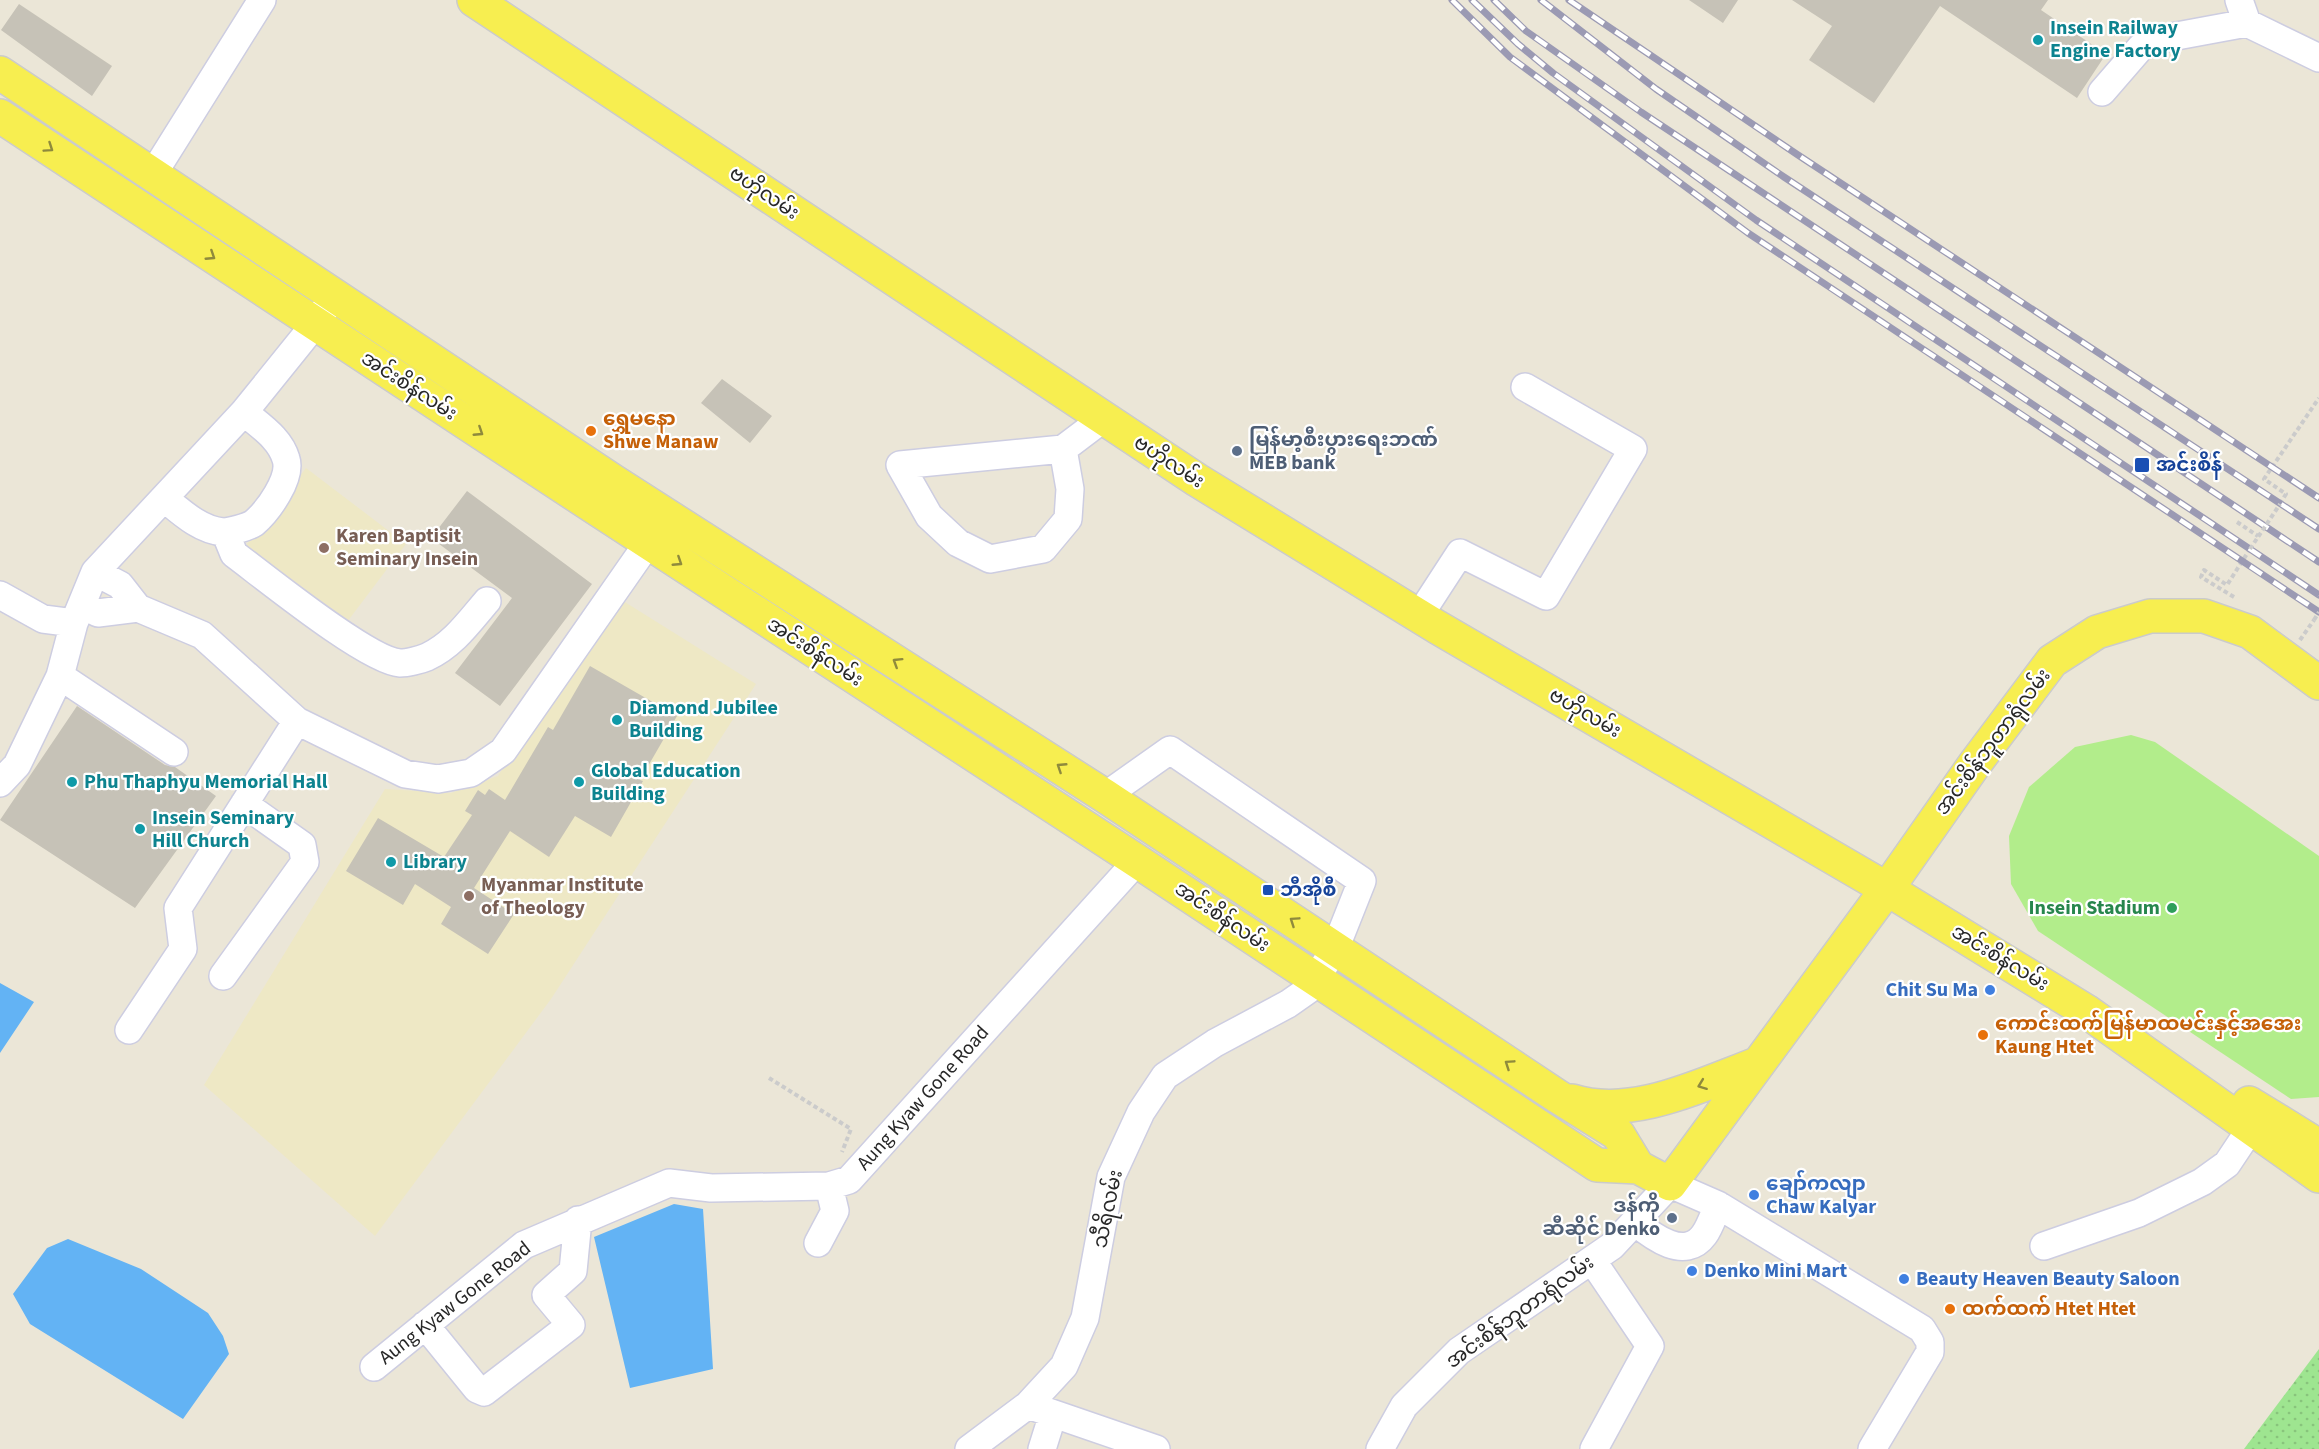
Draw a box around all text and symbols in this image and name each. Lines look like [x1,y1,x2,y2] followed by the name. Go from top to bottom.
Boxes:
[2050,14,2181,65] place label: Insein Railway Engine Factory
[2031,33,2045,47] marker: Insein Railway Engine Factory
[42,141,53,152] one-way arrow
[722,158,805,228] street label: ဗဟိုလမ်း
[204,249,215,260] one-way arrow
[355,344,463,428] street label: အင်းစိန်လမ်း
[603,405,719,456] place label: ရွှေမနော Shwe Manaw
[584,424,598,438] marker: ရွှေမနော Shwe Manaw
[473,425,484,436] one-way arrow
[1249,426,1438,477] place label: မြန်မာ့စီးပွားရေးဘဏ် MEB bank
[1127,428,1210,497] street label: ဗဟိုလမ်း
[1230,444,1244,458] marker: မြန်မာ့စီးပွားရေးဘဏ် MEB bank
[2156,451,2222,480] place label: အင်းစိန်
[2133,456,2151,474] marker: အင်းစိန်
[336,522,478,573] place label: Karen Baptisit Seminary Insein
[317,541,331,555] marker: Karen Baptisit Seminary Insein
[671,555,682,566] one-way arrow
[761,610,869,694] street label: အင်းစိန်လမ်း
[892,659,903,670] one-way arrow
[1928,662,2059,822] street label: အင်းစိန်ဘူတာရုံလမ်း
[1543,680,1627,747] street label: ဗဟိုလမ်း
[629,694,778,745] place label: Diamond Jubilee Building
[610,713,624,727] marker: Diamond Jubilee Building
[591,757,741,808] place label: Global Education Building
[1057,763,1067,775] one-way arrow
[84,768,328,796] place label: Phu Thaphyu Memorial Hall
[65,775,79,789] marker: Phu Thaphyu Memorial Hall
[572,775,586,789] marker: Global Education Building
[152,804,295,855] place label: Insein Seminary Hill Church
[133,822,147,836] marker: Insein Seminary Hill Church
[403,848,467,876] place label: Library
[384,855,398,869] marker: Library
[481,871,644,922] place label: Myanmar Institute of Theology
[1168,874,1276,960] street label: အင်းစိန်လမ်း
[1280,876,1337,905] place label: ဘီအိုစီ
[1261,883,1275,897] marker: ဘီအိုစီ
[462,889,476,903] marker: Myanmar Institute of Theology
[2029,894,2160,922] place label: Insein Stadium
[2165,901,2179,915] marker: Insein Stadium
[1289,917,1300,928] one-way arrow
[1946,917,2054,999] street label: အင်းစိန်လမ်း
[1886,976,1978,1004] place label: Chit Su Ma
[1983,983,1997,997] marker: Chit Su Ma
[1995,1010,2301,1061] place label: ကောင်းထက်မြန်မာထမင်းနှင့်အအေး Kaung Htet
[850,1019,996,1177] street label: Aung Kyaw Gone Road
[1976,1028,1990,1042] marker: ကောင်းထက်မြန်မာထမင်းနှင့်အအေး Kaung Htet
[1504,1060,1515,1071] one-way arrow
[1698,1078,1709,1090] one-way arrow
[1085,1167,1131,1251] street label: သီရိလမ်း
[1766,1170,1876,1221] place label: ချော်ကလျာ Chaw Kalyar
[1747,1188,1761,1202] marker: ချော်ကလျာ Chaw Kalyar
[1542,1192,1660,1244] place label: ဒန်ကို ဆီဆိုင် Denko
[1665,1211,1679,1225] marker: ဒန်ကို ဆီဆိုင် Denko
[373,1235,537,1371] street label: Aung Kyaw Gone Road
[1440,1248,1601,1377] street label: အင်းစိန်ဘူတာရုံလမ်း
[1704,1257,1847,1285] place label: Denko Mini Mart
[1685,1264,1699,1278] marker: Denko Mini Mart
[1916,1265,2180,1293] place label: Beauty Heaven Beauty Saloon
[1897,1272,1911,1286] marker: Beauty Heaven Beauty Saloon
[1962,1295,2136,1323] place label: ထက်ထက် Htet Htet
[1943,1302,1957,1316] marker: ထက်ထက် Htet Htet

